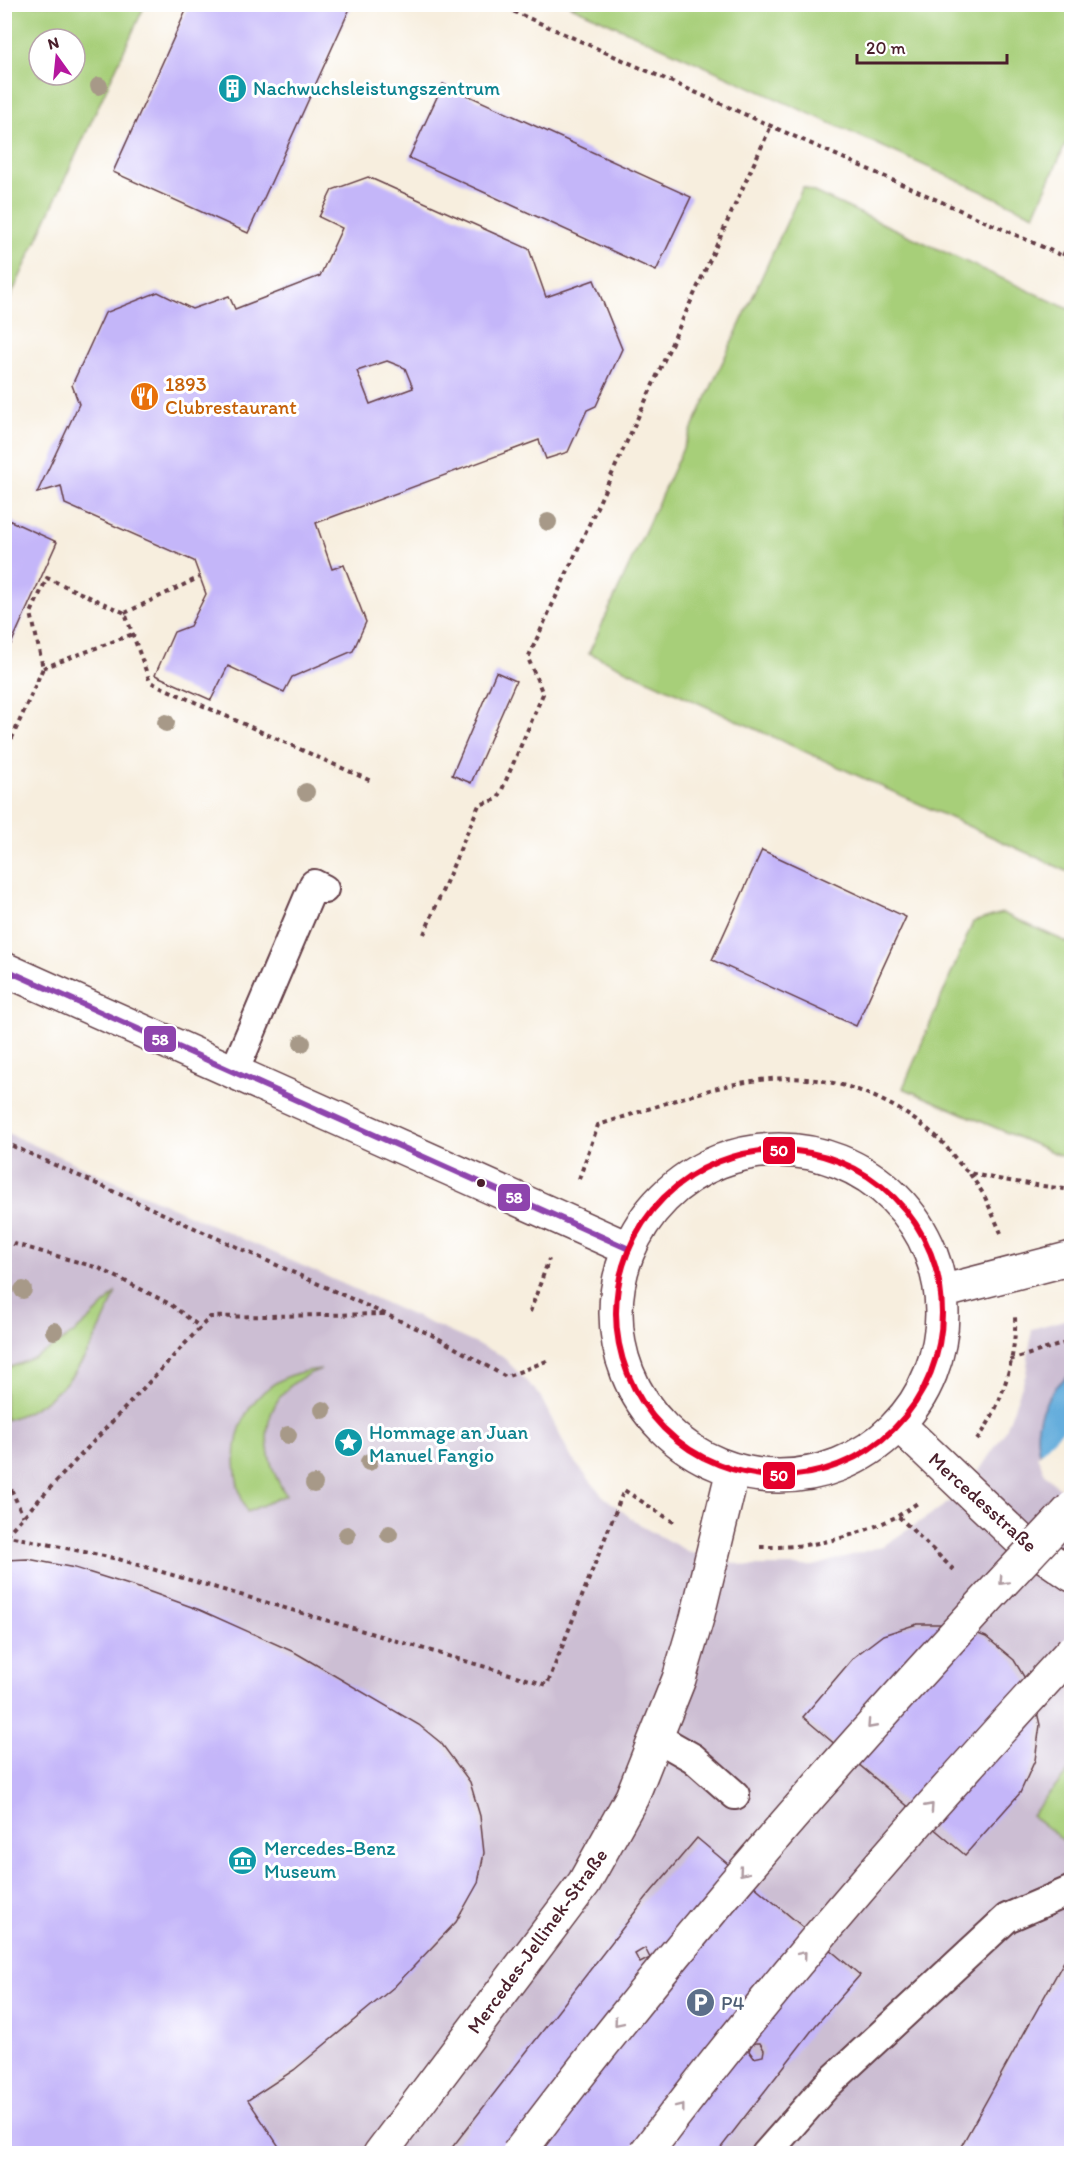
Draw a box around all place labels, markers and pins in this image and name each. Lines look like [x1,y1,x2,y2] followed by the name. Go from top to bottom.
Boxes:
[216,72,248,104] building icon: Nachwuchsleistungszentrum
[253,76,500,100] place label: Nachwuchsleistungszentrum
[165,372,297,419] place label: 1893 Clubrestaurant
[128,380,160,412] restaurant icon: 1893 Clubrestaurant
[475,1177,487,1189] unlabelled marker
[369,1420,529,1467] place label: Hommage an Juan Manuel Fangio
[332,1427,364,1459] place icon: Hommage an Juan Manuel Fangio
[264,1836,396,1883] place label: Mercedes-Benz Museum
[227,1844,259,1876] museum icon: Mercedes-Benz Museum
[684,1987,716,2019] parking icon: P4
[721,1991,744,2015] place label: P4

